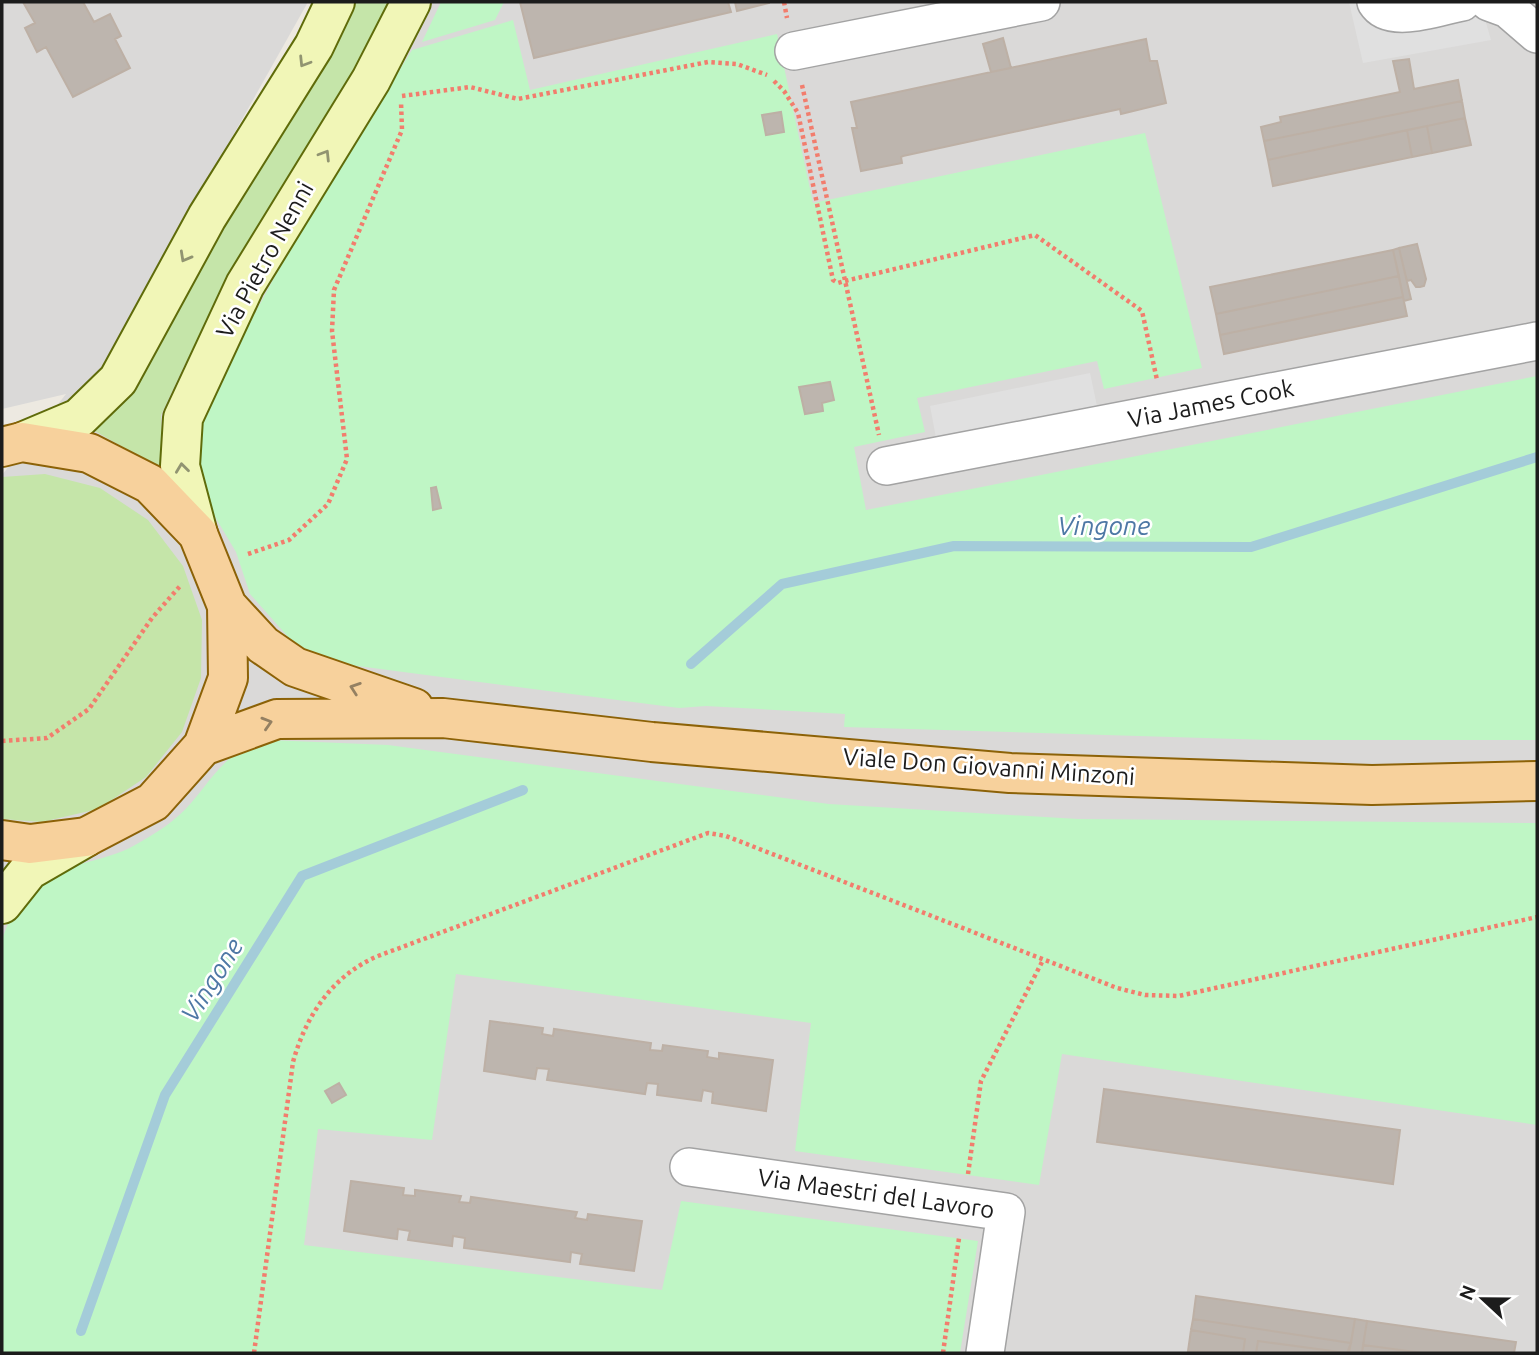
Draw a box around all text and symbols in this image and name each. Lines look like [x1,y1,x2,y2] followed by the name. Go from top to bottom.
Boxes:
[299,55,312,68] one-way arrow
[316,149,329,162] one-way arrow
[210,177,319,343] street label: Via Pietro Nenni
[180,249,193,262] one-way arrow
[1126,374,1296,433] street label: Via James Cook
[174,462,189,474] one-way arrow
[1058,511,1150,540] water label: Vingone
[349,682,362,696] one-way arrow
[260,717,273,731] one-way arrow
[842,743,1136,790] street label: Viale Don Giovanni Minzoni
[175,933,248,1027] water label: Vingone
[756,1164,996,1223] street label: Via Maestri del Lavoro
[1448,1264,1518,1334] north arrow
[1454,1282,1480,1303] text: N

